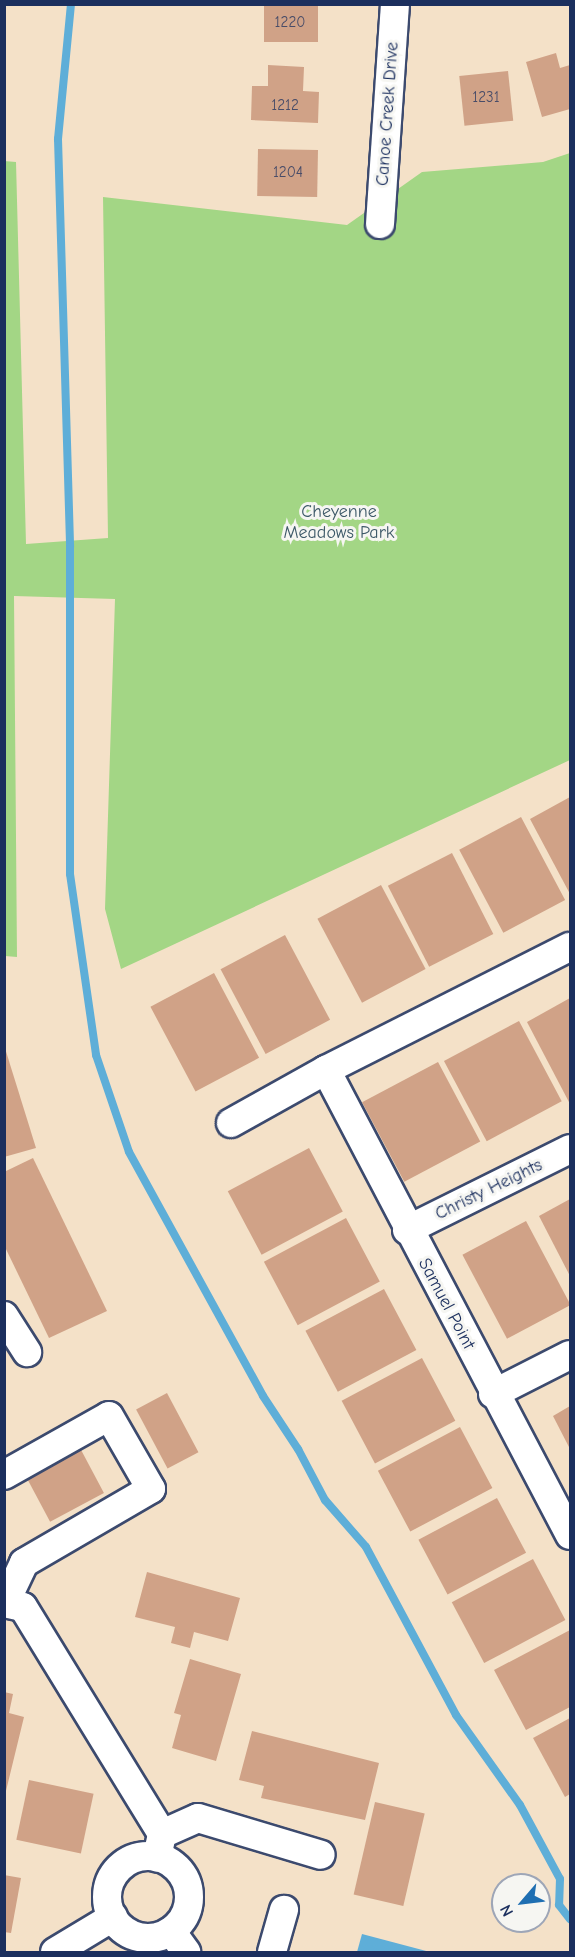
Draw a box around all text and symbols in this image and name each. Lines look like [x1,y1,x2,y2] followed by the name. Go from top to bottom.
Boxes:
[275,14,305,32] house number: 1220
[372,41,404,187] street label: Canoe Creek Drive
[472,89,500,107] house number: 1231
[271,97,299,115] house number: 1212
[273,164,303,182] house number: 1204
[283,502,395,544] park label: Cheyenne Meadows Park
[432,1155,546,1225] street label: Christy Heights
[413,1255,479,1353] street label: Samuel Point
[491,1873,551,1933] north arrow
[496,1902,517,1919] text: N

